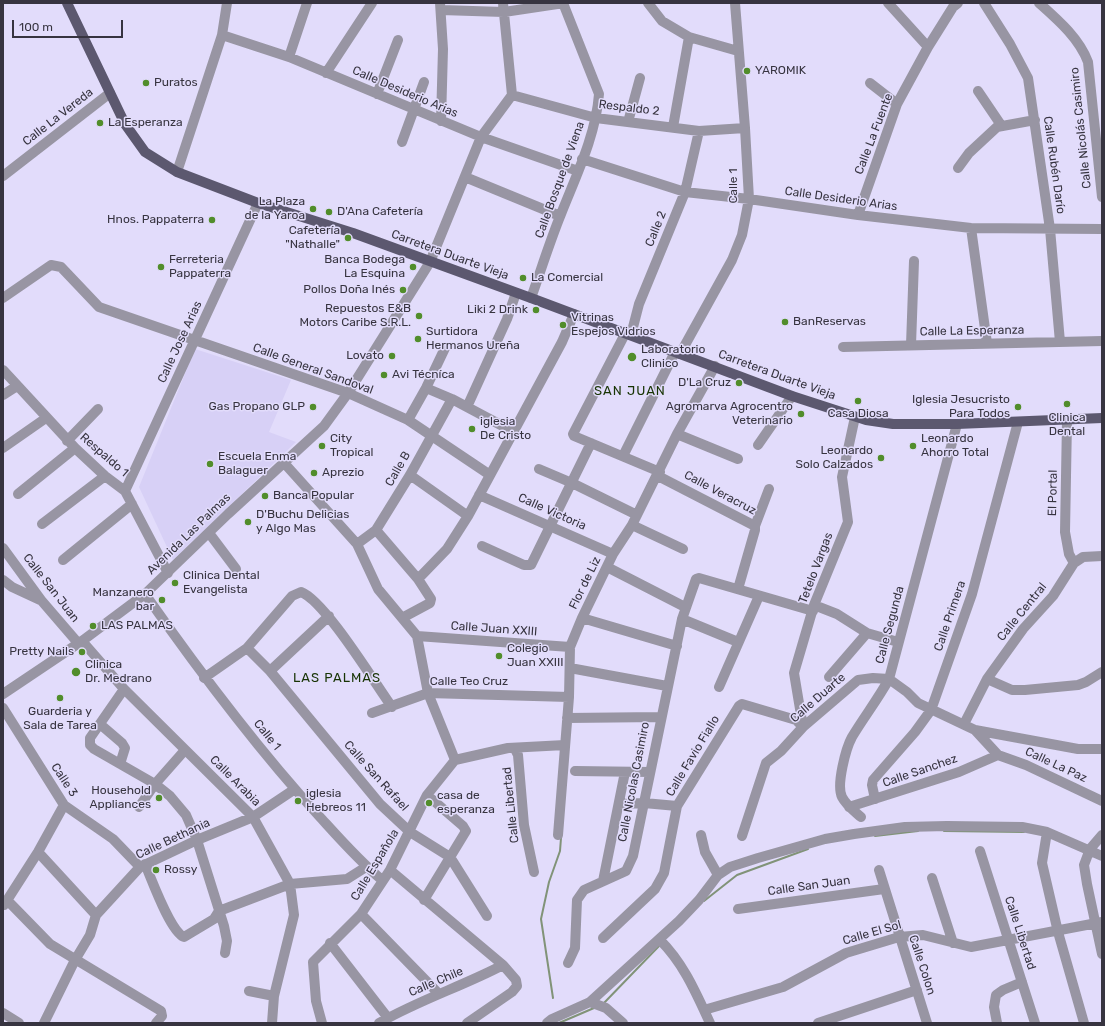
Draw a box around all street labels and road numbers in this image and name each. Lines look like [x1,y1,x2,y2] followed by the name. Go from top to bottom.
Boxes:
[350,63,460,121] street label: Calle Desiderio Arias
[1067,67,1095,189] street label: Calle Nicolás Casimiro
[20,85,96,149] street label: Calle La Vereda
[852,91,896,177] street label: Calle La Fuente
[598,97,660,119] street label: Respaldo 2
[1040,115,1068,215] street label: Calle Rubén Darío
[532,120,588,240] street label: Calle Bosque de Viena
[727,168,741,204] street label: Calle 1
[784,184,898,214] street label: Calle Desiderio Arias
[642,209,670,249] street label: Calle 2
[389,227,511,283] street label: Carretera Duarte Vieja
[155,299,205,385] street label: Calle Jose Arias
[919,323,1025,339] street label: Calle La Esperanza
[251,341,375,397] street label: Calle General Sandoval
[716,347,838,403] street label: Carretera Duarte Vieja
[77,430,131,480] street label: Respaldo 1
[382,449,414,489] street label: Calle B
[681,468,759,518] street label: Calle Veracruz
[1045,470,1061,516] street label: El Portal
[144,490,234,578] street label: Avenida Las Palmas
[516,491,588,533] street label: Calle Victoria
[796,531,836,605] street label: Tetelo Vargas
[20,551,82,625] street label: Calle San Juan
[566,554,604,612] street label: Flor de Liz
[931,579,969,653] street label: Calle Primera
[994,580,1050,644] street label: Calle Central
[873,585,907,665] street label: Calle Segunda
[450,619,538,639] street label: Calle Juan XXIII
[788,670,848,726] street label: Calle Duarte
[430,675,508,689] street label: Calle Teo Cruz
[663,713,723,799] street label: Calle Favio Fiallo
[250,717,284,753] street label: Calle 1
[615,721,653,843] street label: Calle Nicolas Casimiro
[341,738,411,814] street label: Calle San Rafael
[1023,744,1089,786] street label: Calle La Paz
[881,751,959,791] street label: Calle Sanchez
[207,753,263,809] street label: Calle Arabia
[48,761,80,799] street label: Calle 3
[500,766,522,844] street label: Calle Libertad
[134,816,212,862] street label: Calle Bethania
[348,827,402,903] street label: Calle Española
[767,873,851,899] street label: Calle San Juan
[1001,894,1039,972] street label: Calle Libertad
[841,918,903,948] street label: Calle El Sol
[906,933,938,997] street label: Calle Colon
[407,964,465,1000] street label: Calle Chile

